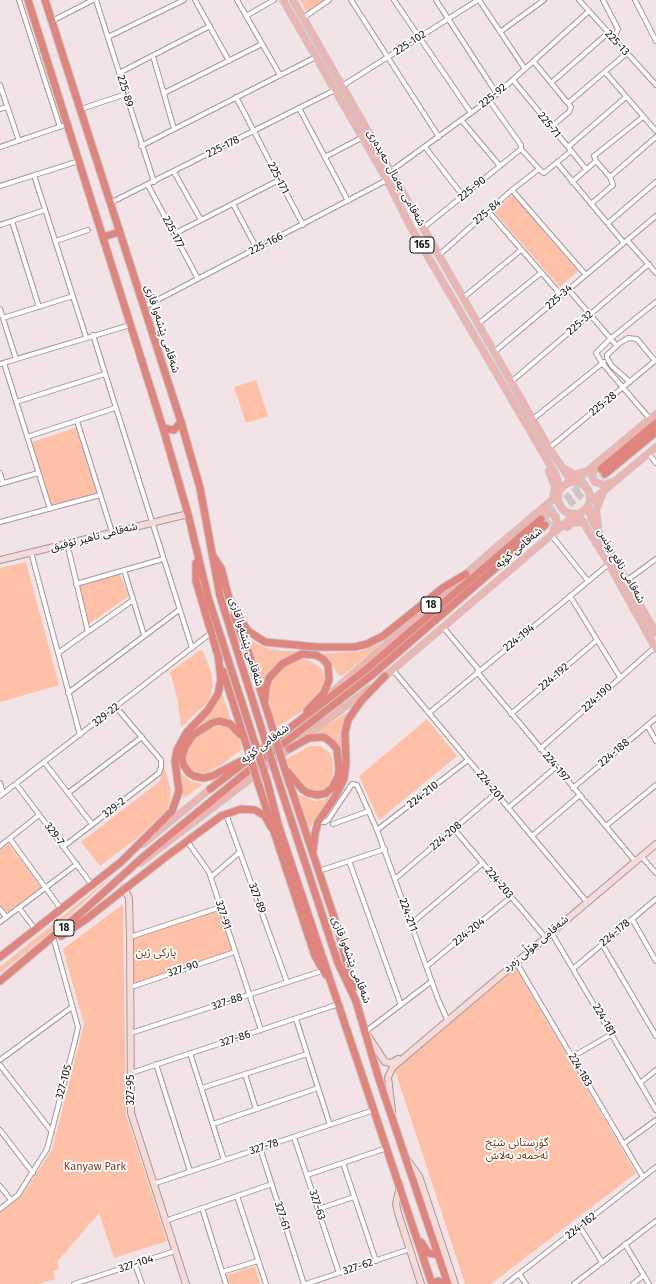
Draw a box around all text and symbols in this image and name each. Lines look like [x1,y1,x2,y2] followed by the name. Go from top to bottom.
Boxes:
[602,27,632,59] street label: 225-13
[391,28,429,58] street label: 225-102
[114,74,136,108] street label: 225-89
[477,81,509,111] street label: 225-92
[535,109,563,141] street label: 225-71
[364,128,428,228] street label: شەقامی جەمال حەیدەری
[204,133,242,161] street label: 225-178
[264,160,292,196] street label: 225-171
[455,174,489,204] street label: 225-90
[470,196,504,228] street label: 225-84
[159,214,187,250] street label: 225-177
[247,230,285,258] street label: 225-166
[410,237,434,253] road number: 165
[543,282,575,312] street label: 225-34
[142,283,182,375] street label: شەقامی پێشەوا قازی
[564,308,596,338] street label: 225-32
[587,389,619,419] street label: 225-28
[49,520,139,554] street label: شەقامی تاهیر تۆفیق
[493,525,545,571] street label: شەقامی کۆیە
[594,526,648,606] street label: شەقامی نافع یونس
[226,596,266,688] street label: شەقامی پێشەوا قازی
[421,597,441,613] road number: 18
[501,621,537,655] street label: 224-194
[536,660,572,694] street label: 224-192
[579,681,615,715] street label: 224-190
[90,700,122,730] street label: 329-22
[238,722,292,766] street label: شەقامی کۆیە
[596,736,632,770] street label: 224-188
[540,749,572,785] street label: 224-197
[473,768,507,804] street label: 224-201
[405,779,441,811] street label: 224-210
[100,795,128,821] street label: 329-2
[427,819,465,853] street label: 224-208
[41,820,67,848] street label: 329-7
[482,865,516,901] street label: 224-203
[245,881,269,915] street label: 327-89
[396,896,420,934] street label: 224-211
[212,899,234,931] street label: 327-91
[501,913,571,975] street label: شەقامی هۆڵی زەرد
[328,915,374,1005] street label: شەقامی پێشەوا قازی
[450,915,488,949] street label: 224-204
[597,917,633,949] street label: 224-178
[54,920,74,936] road number: 18
[136,946,176,960] park label: پارکی ژین
[166,958,200,980] street label: 327-90
[210,991,244,1013] street label: 327-88
[589,1001,619,1039] street label: 224-181
[218,1028,252,1050] street label: 327-86
[565,1051,595,1089] street label: 224-183
[53,1063,75,1101] street label: 327-105
[124,1074,138,1106] street label: 327-95
[248,1136,280,1158] street label: 327-78
[485,1136,549,1162] park label: گۆڕستانی شێخ ئەحمەد بەلاش
[64,1160,126,1174] park label: Kanyaw Park
[306,1188,328,1222] street label: 327-63
[271,1200,293,1232] street label: 327-61
[563,1210,599,1242] street label: 224-162
[117,1252,155,1276] street label: 327-104
[341,1256,375,1278] street label: 327-62

